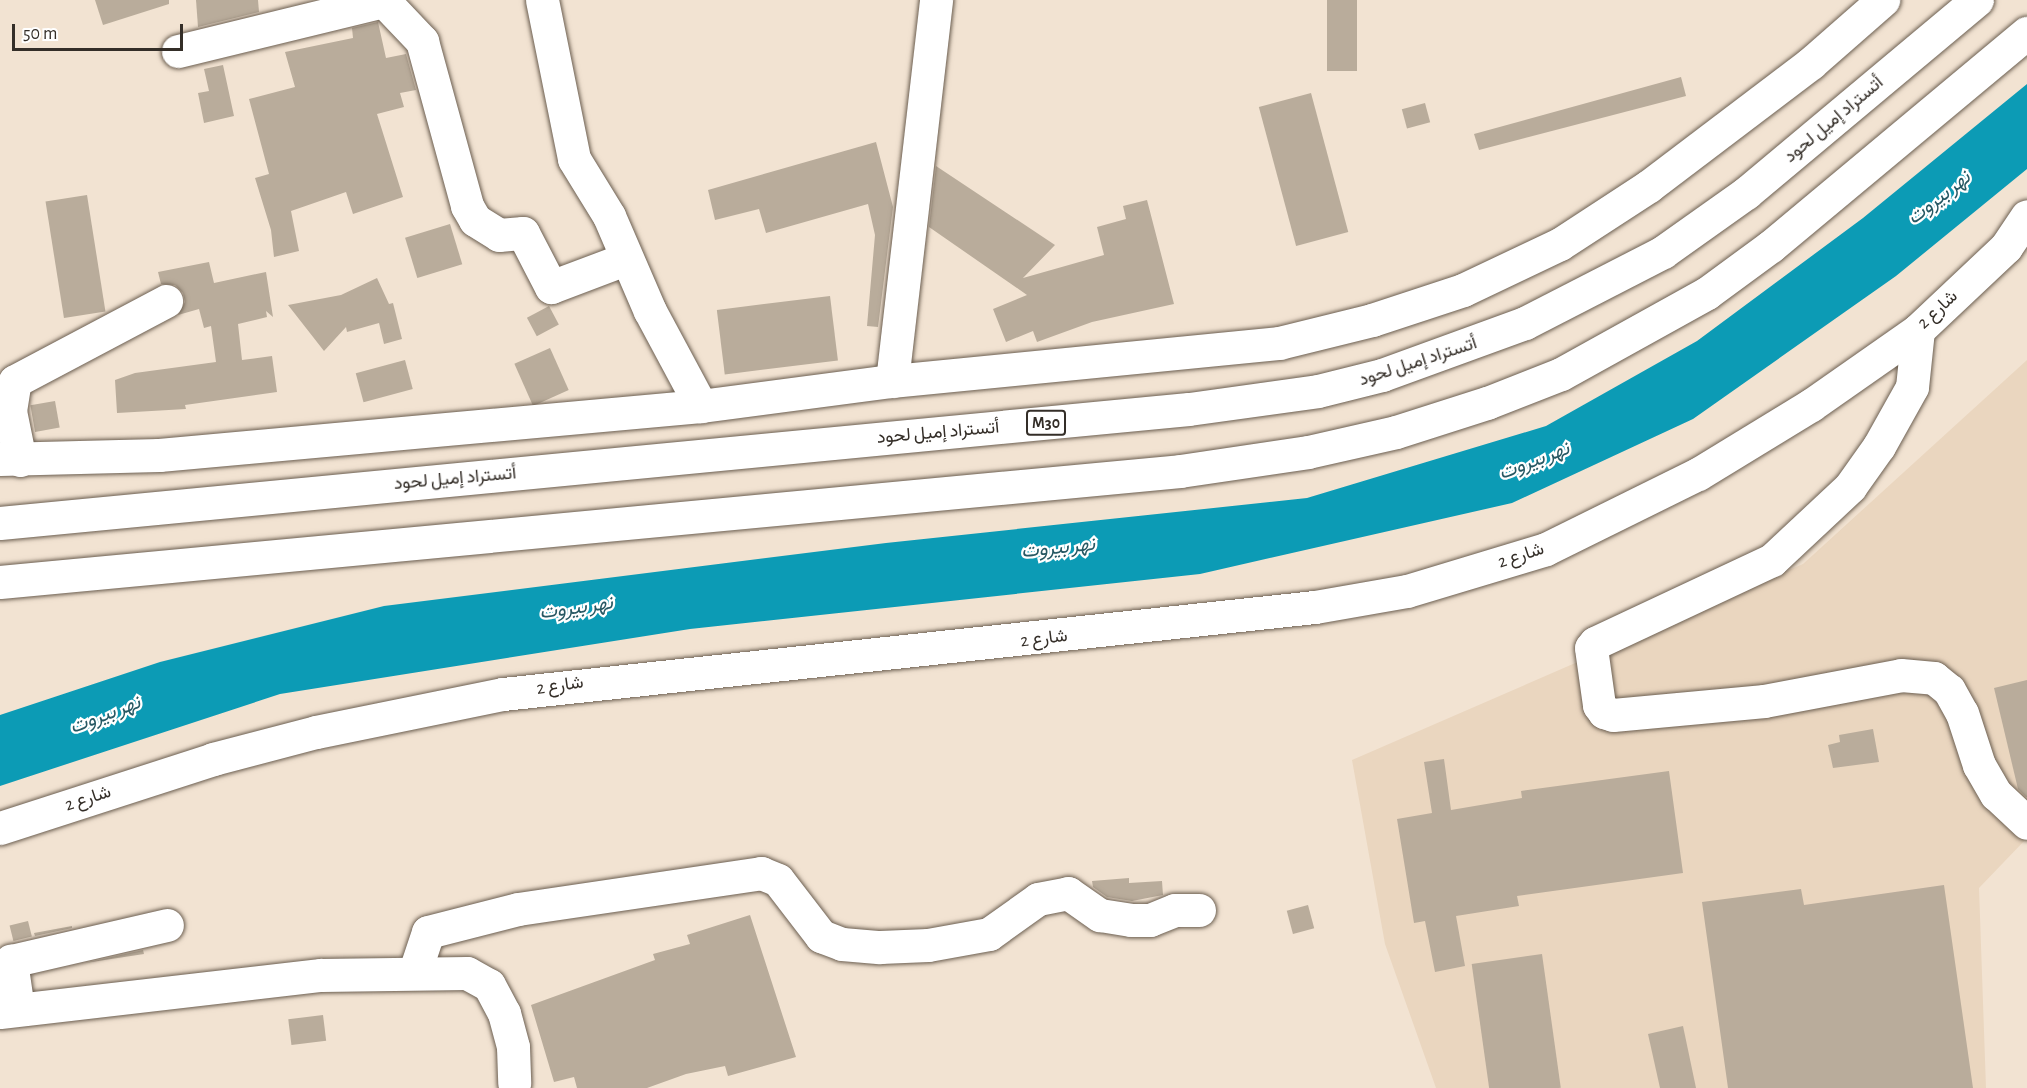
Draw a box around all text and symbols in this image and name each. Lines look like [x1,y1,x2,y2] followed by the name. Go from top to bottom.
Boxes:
[15,12,186,50] scale bar
[23,25,57,43] text: 50 m
[1780,72,1888,168] street label: أتستراد إميل لحود
[1902,166,1976,230] water label: نهر بيروت
[1913,286,1963,334] street label: شارع 2
[1356,333,1480,391] street label: أتستراد إميل لحود
[1025,410,1067,436] road number: M30
[876,417,1000,449] street label: أتستراد إميل لحود
[1495,437,1573,485] water label: نهر بيروت
[393,463,517,495] street label: أتستراد إميل لحود
[1020,532,1096,564] water label: نهر بيروت
[1495,538,1547,574] street label: شارع 2
[538,591,614,625] water label: نهر بيروت
[1019,625,1069,653] street label: شارع 2
[535,672,585,700] street label: شارع 2
[66,691,144,739] water label: نهر بيروت
[62,781,114,817] street label: شارع 2

